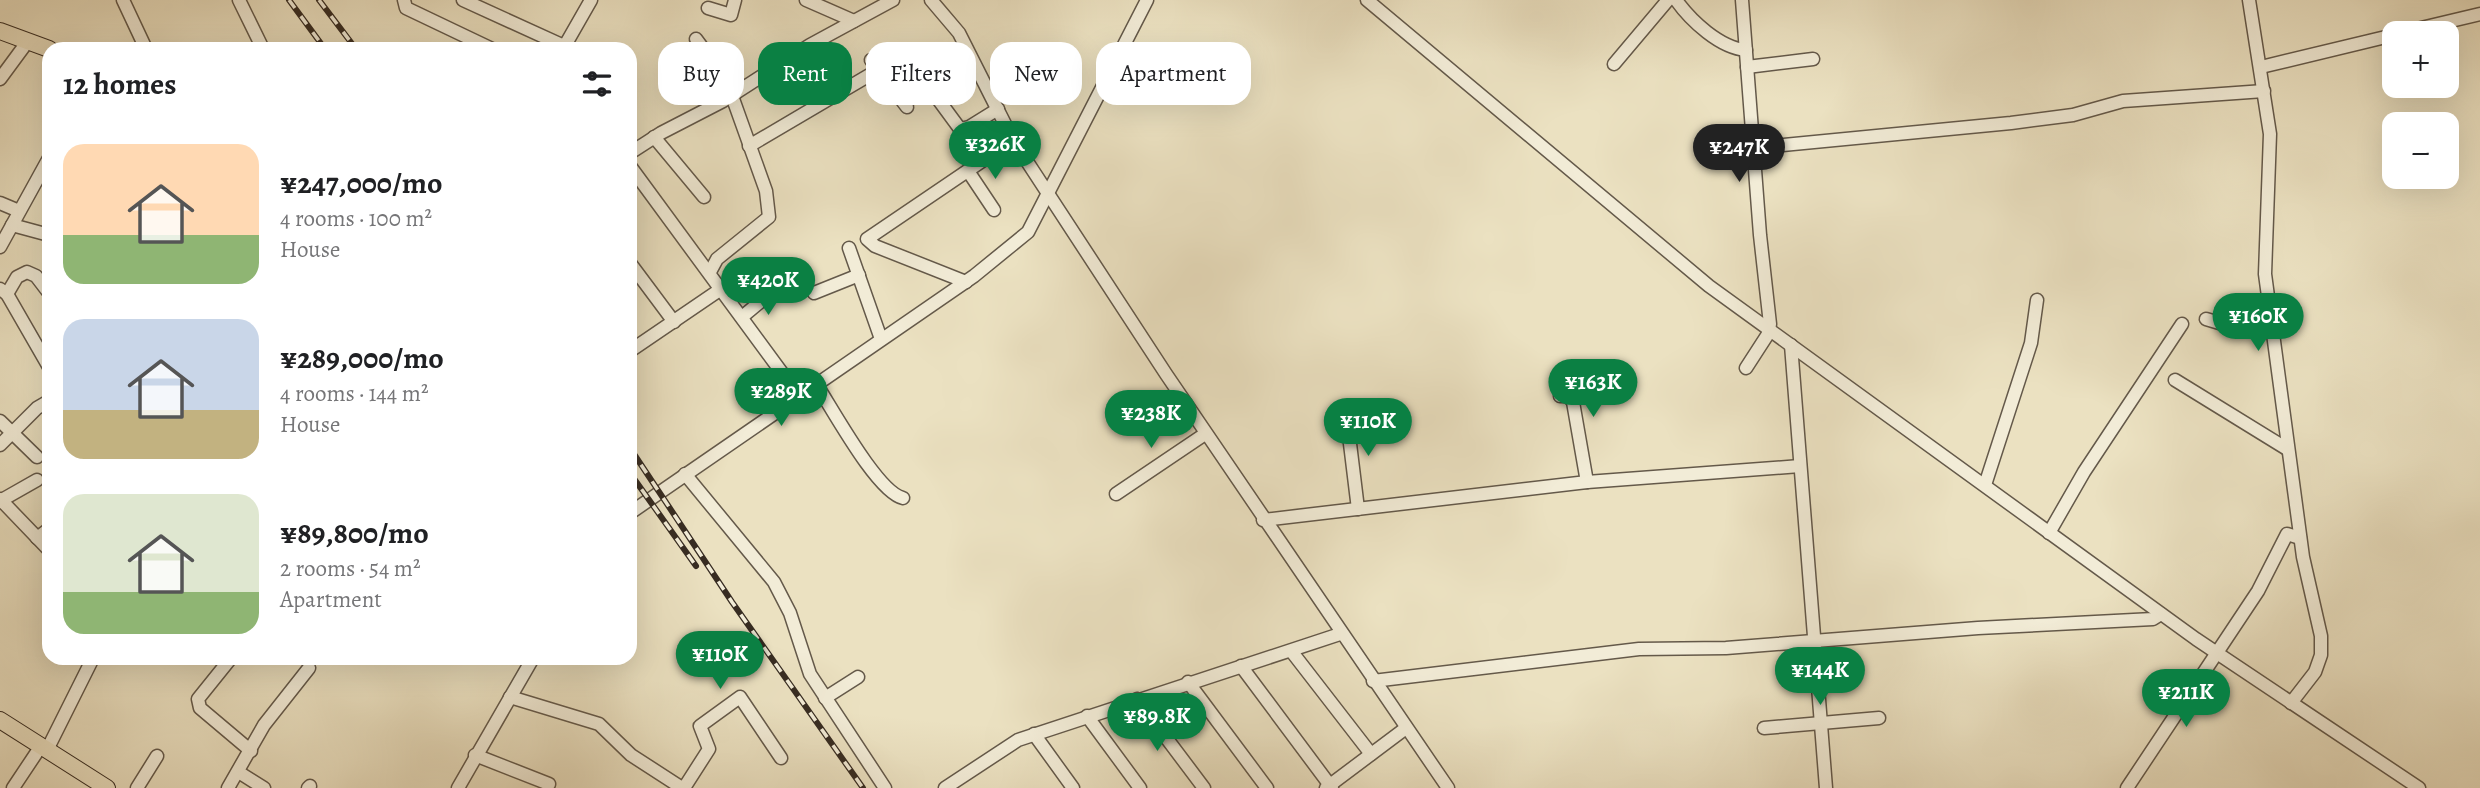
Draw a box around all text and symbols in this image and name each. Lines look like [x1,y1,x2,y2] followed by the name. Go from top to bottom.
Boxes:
[2382,21,2459,189] map controls
[2382,21,2459,98] button: +
[658,42,744,105] chip: Buy
[758,42,852,105] chip: Rent
[866,42,976,105] chip: Filters
[990,42,1082,105] chip: New
[1096,42,1251,105] chip: Apartment
[63,64,176,104] text: 12 homes
[578,65,616,103] icon: filters
[2382,112,2459,189] button: −
[946,122,1044,181] pin: ¥326K
[1690,124,1788,184] pin: ¥247K
[965,128,1025,159] text: ¥326K
[1709,131,1769,162] text: ¥247K
[280,163,442,203] text: ¥247,000/mo
[119,172,203,256] icon: home
[280,203,432,234] text: 4 rooms · 100 m²
[280,234,340,265] text: House
[719,258,817,317] pin: ¥420K
[737,264,799,295] text: ¥420K
[2209,294,2307,353] pin: ¥160K
[2229,300,2287,331] text: ¥160K
[280,338,444,378] text: ¥289,000/mo
[119,347,203,431] icon: home
[1544,360,1642,419] pin: ¥163K
[1564,366,1622,397] text: ¥163K
[732,368,830,428] pin: ¥289K
[750,375,812,406] text: ¥289K
[280,378,428,409] text: 4 rooms · 144 m²
[1102,391,1200,450] pin: ¥238K
[1121,397,1181,428] text: ¥238K
[1319,398,1417,458] pin: ¥110K
[1340,405,1396,436] text: ¥110K
[280,409,340,440] text: House
[280,513,429,553] text: ¥89,800/mo
[119,522,203,606] icon: home
[280,553,421,584] text: 2 rooms · 54 m²
[280,584,382,615] text: Apartment
[671,632,769,691] pin: ¥110K
[692,638,748,669] text: ¥110K
[1771,648,1869,707] pin: ¥144K
[1791,654,1849,685] text: ¥144K
[2137,670,2235,729] pin: ¥211K
[2158,676,2214,707] text: ¥211K
[1100,694,1214,753] pin: ¥89.8K
[1123,700,1191,731] text: ¥89.8K

